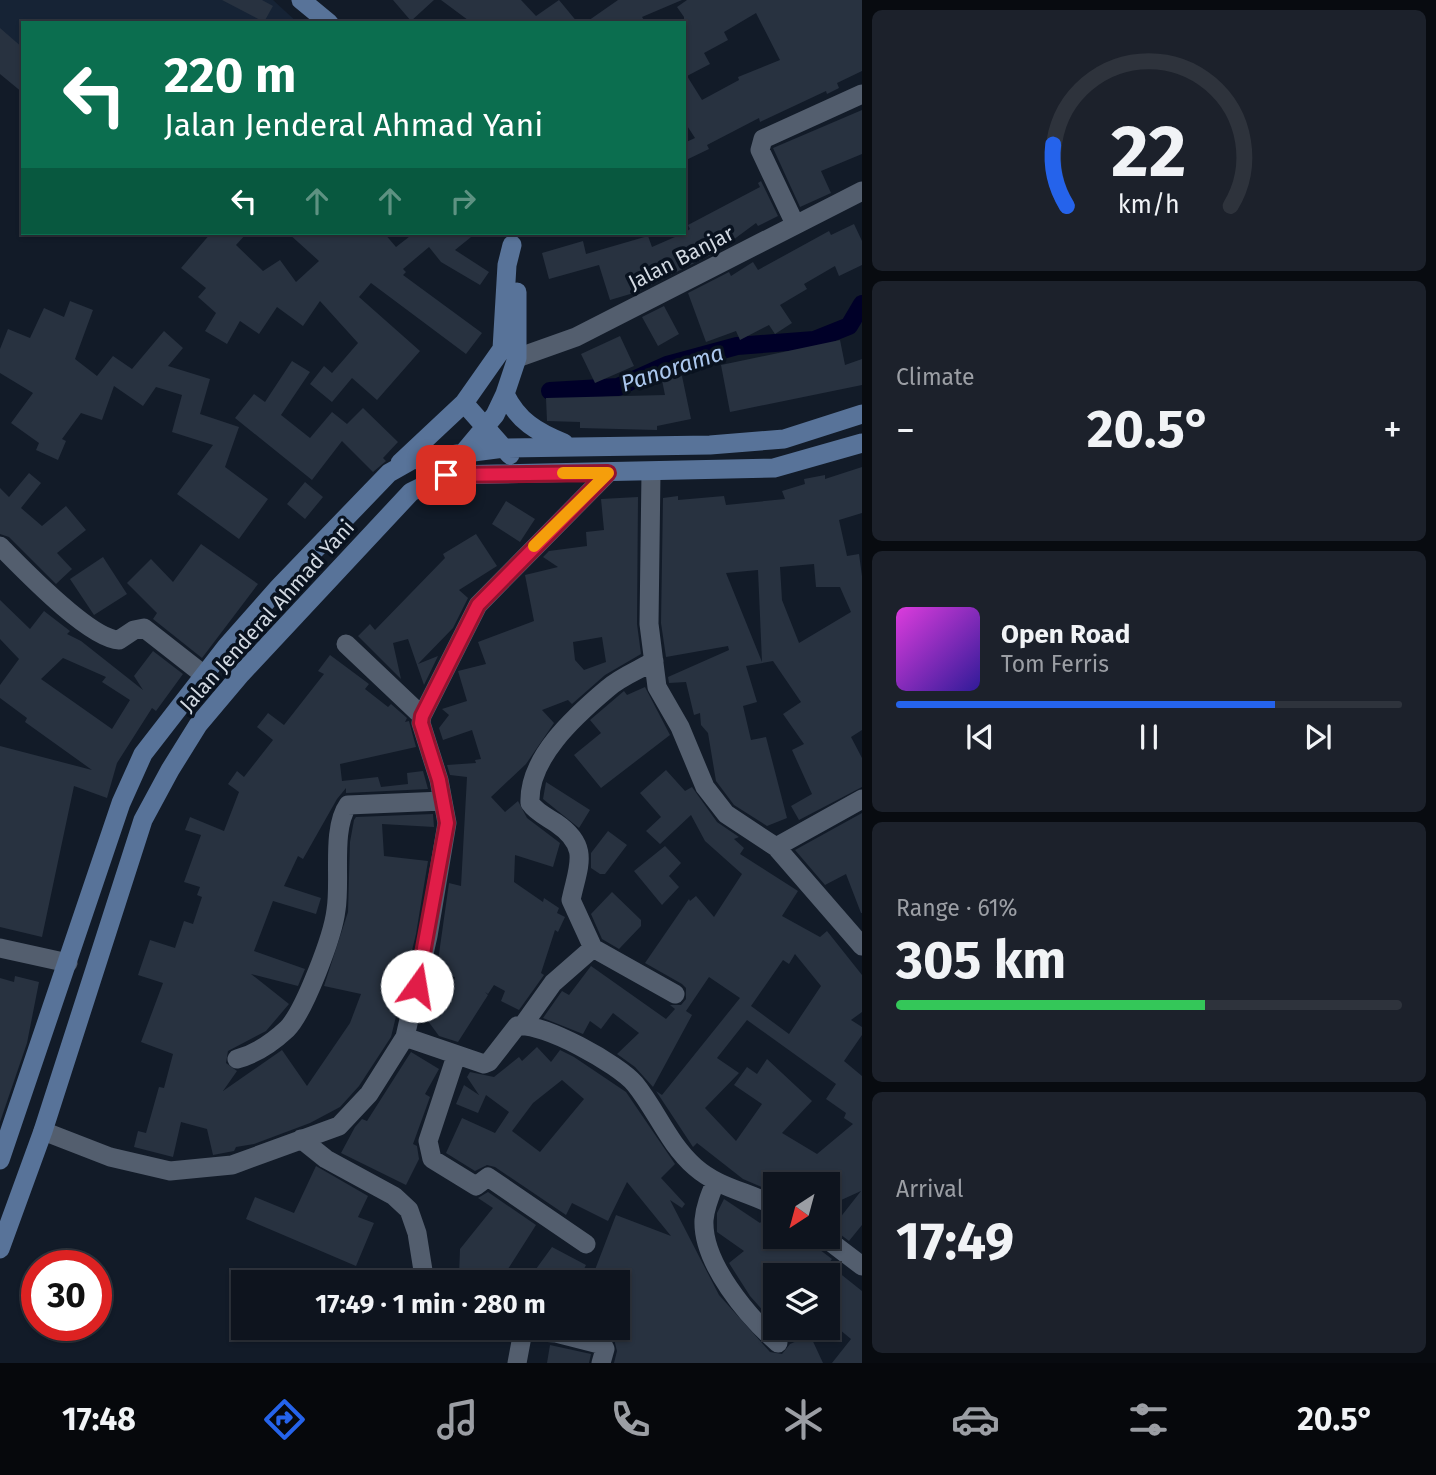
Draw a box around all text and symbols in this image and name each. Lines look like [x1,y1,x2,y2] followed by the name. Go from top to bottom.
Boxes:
[164,46,296,105] text: 220 m
[49,49,140,140] icon: left
[164,106,543,144] text: Jalan Jenderal Ahmad Yani
[1111,109,1187,196] text: 22
[225,182,263,220] icon: left
[298,182,336,220] icon: ahead
[371,182,409,220] icon: ahead
[444,182,482,220] icon: right
[1118,190,1180,220] text: km/h
[624,220,738,296] street label: Jalan Banjar
[617,338,727,398] water label: Panorama
[896,363,975,391] text: Climate
[1087,398,1211,461] text: 20.5°
[896,407,915,453] text: −
[1383,407,1402,453] text: +
[416,445,476,505] pin
[427,456,465,494] icon: arrive
[174,515,360,717] street label: Jalan Jenderal Ahmad Yani
[1001,619,1130,650] text: Open Road
[1001,650,1109,678] text: Tom Ferris
[961,718,999,756] icon: previous
[1130,718,1168,756] icon: pause
[1299,718,1337,756] icon: next
[896,894,1018,922] text: Range · 61%
[896,929,1066,992] text: 305 km
[380,949,454,1023] position arrow
[763,1172,840,1250] north arrow
[763,1172,840,1340] map controls
[896,1175,963,1203] text: Arrival
[896,1210,1014,1273] text: 17:49
[21,1250,112,1341] speed limit sign: 30
[763,1263,840,1340] button: layers
[315,1289,546,1320] text: 17:49 · 1 min · 280 m
[260,1395,309,1444] icon: directions
[433,1395,482,1444] icon: music
[606,1395,655,1444] icon: phone
[779,1395,828,1444] icon: climate
[951,1395,1000,1444] icon: car
[1124,1395,1173,1444] icon: filters
[62,1400,136,1438] text: 17:48
[1297,1400,1374,1438] text: 20.5°

